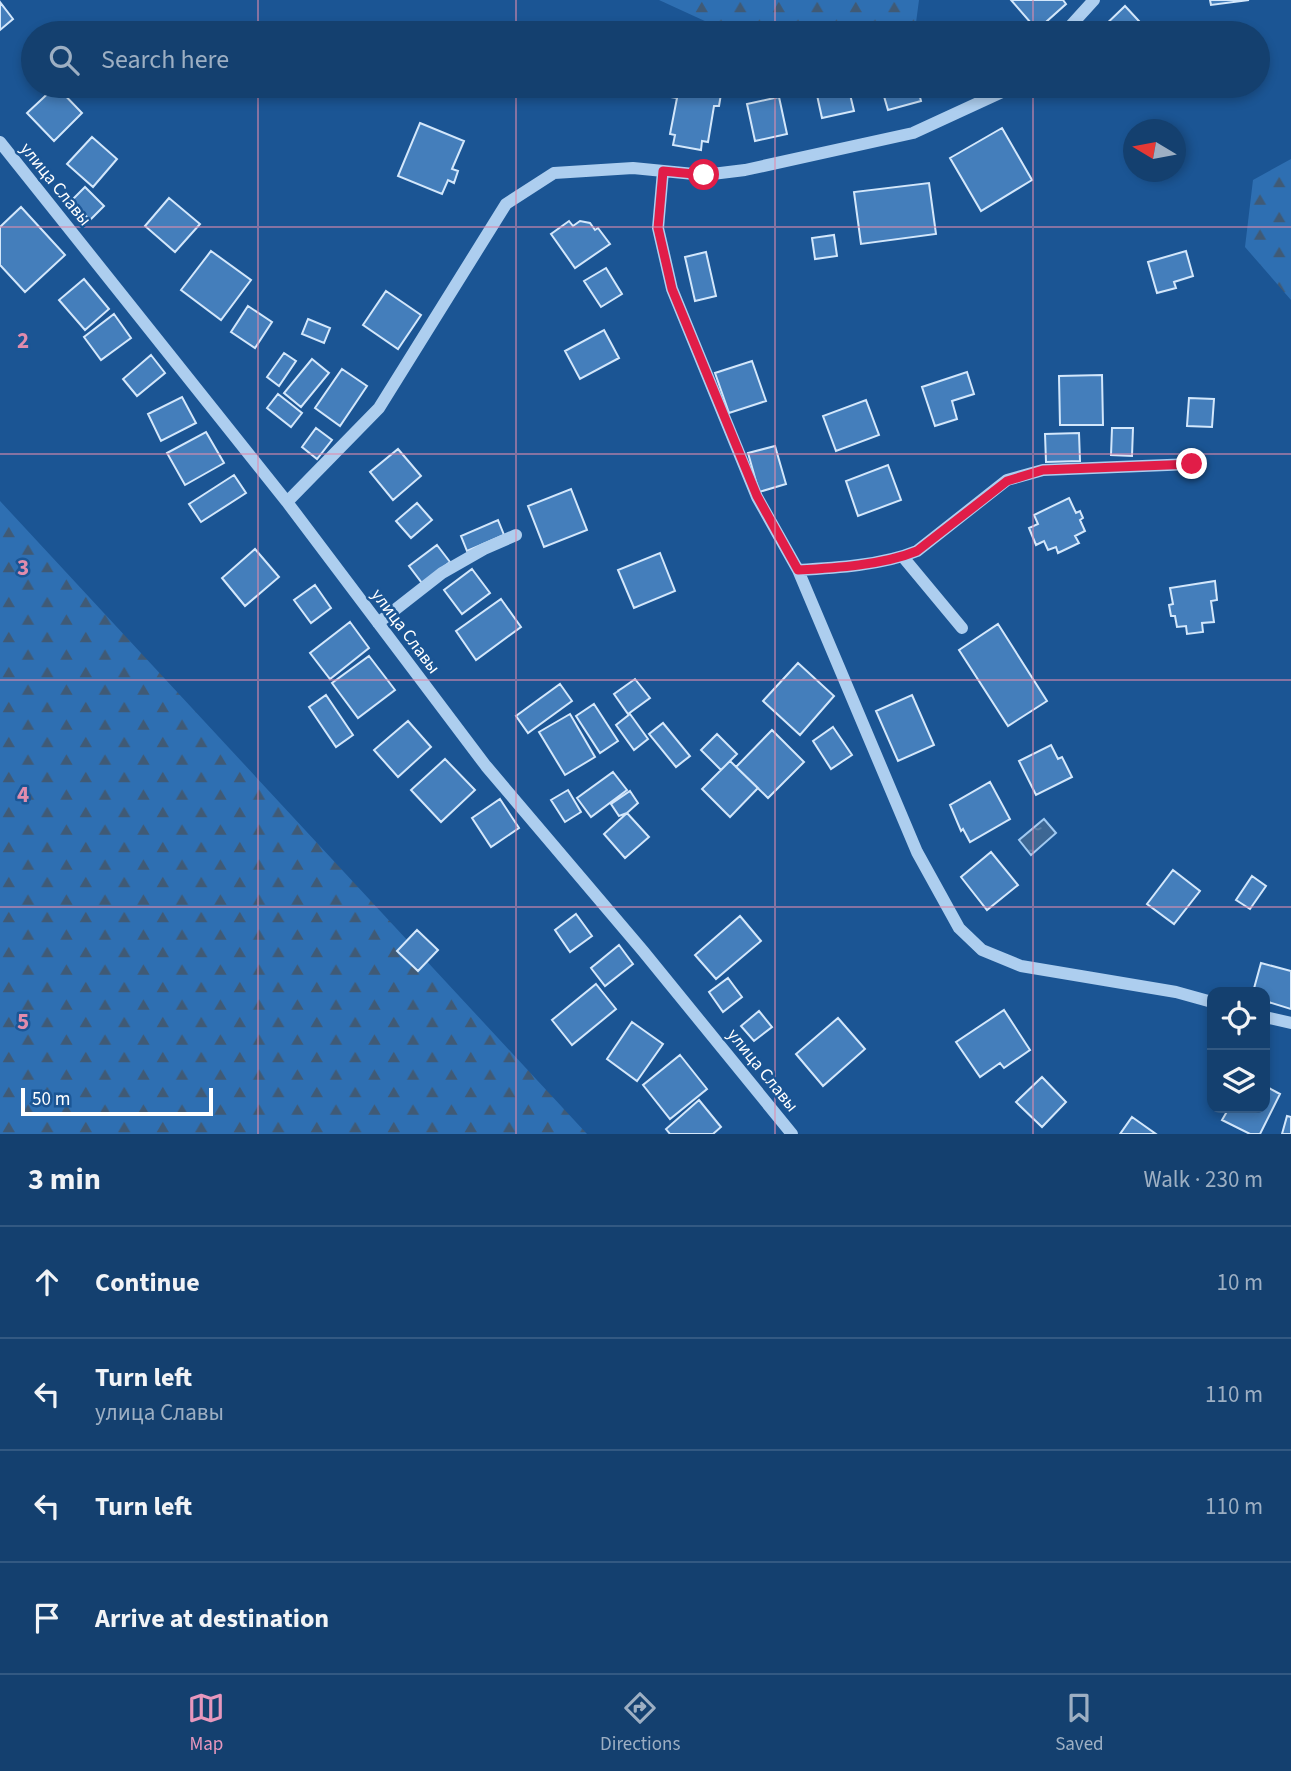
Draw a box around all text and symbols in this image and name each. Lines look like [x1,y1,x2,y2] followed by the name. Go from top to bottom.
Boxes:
[21,21,1270,98] search box
[45,41,83,79] icon: search
[101,41,229,78] text: Search here
[1123,119,1186,182] north arrow
[14,137,97,231] street label: улица Славы
[688,159,719,190] route start
[17,324,29,357] text: 2
[1176,448,1207,479] route end
[17,551,29,584] text: 3
[365,583,446,679] street label: улица Славы
[17,778,29,811] text: 4
[1207,987,1270,1113] map controls
[1207,987,1270,1050] button: locate
[17,1005,29,1038] text: 5
[721,1023,804,1117] street label: улица Славы
[1207,1050,1270,1113] button: layers
[21,1085,214,1117] scale bar
[32,1086,70,1113] text: 50 m
[28,1158,101,1201] text: 3 min
[1144,1163,1263,1196] text: Walk · 230 m
[28,1263,66,1301] icon: ahead
[95,1264,200,1301] text: Continue
[1216,1266,1263,1299] text: 10 m
[95,1359,192,1396] text: Turn left
[28,1375,66,1413] icon: left
[1205,1378,1263,1411] text: 110 m
[95,1396,224,1429] text: улица Славы
[28,1487,66,1525] icon: left
[95,1488,192,1525] text: Turn left
[1205,1490,1263,1523] text: 110 m
[28,1599,66,1637] icon: arrive
[95,1600,329,1637] text: Arrive at destination
[187,1689,225,1758] tab: Map
[600,1689,680,1758] tab: Directions
[1055,1689,1104,1758] tab: Saved

